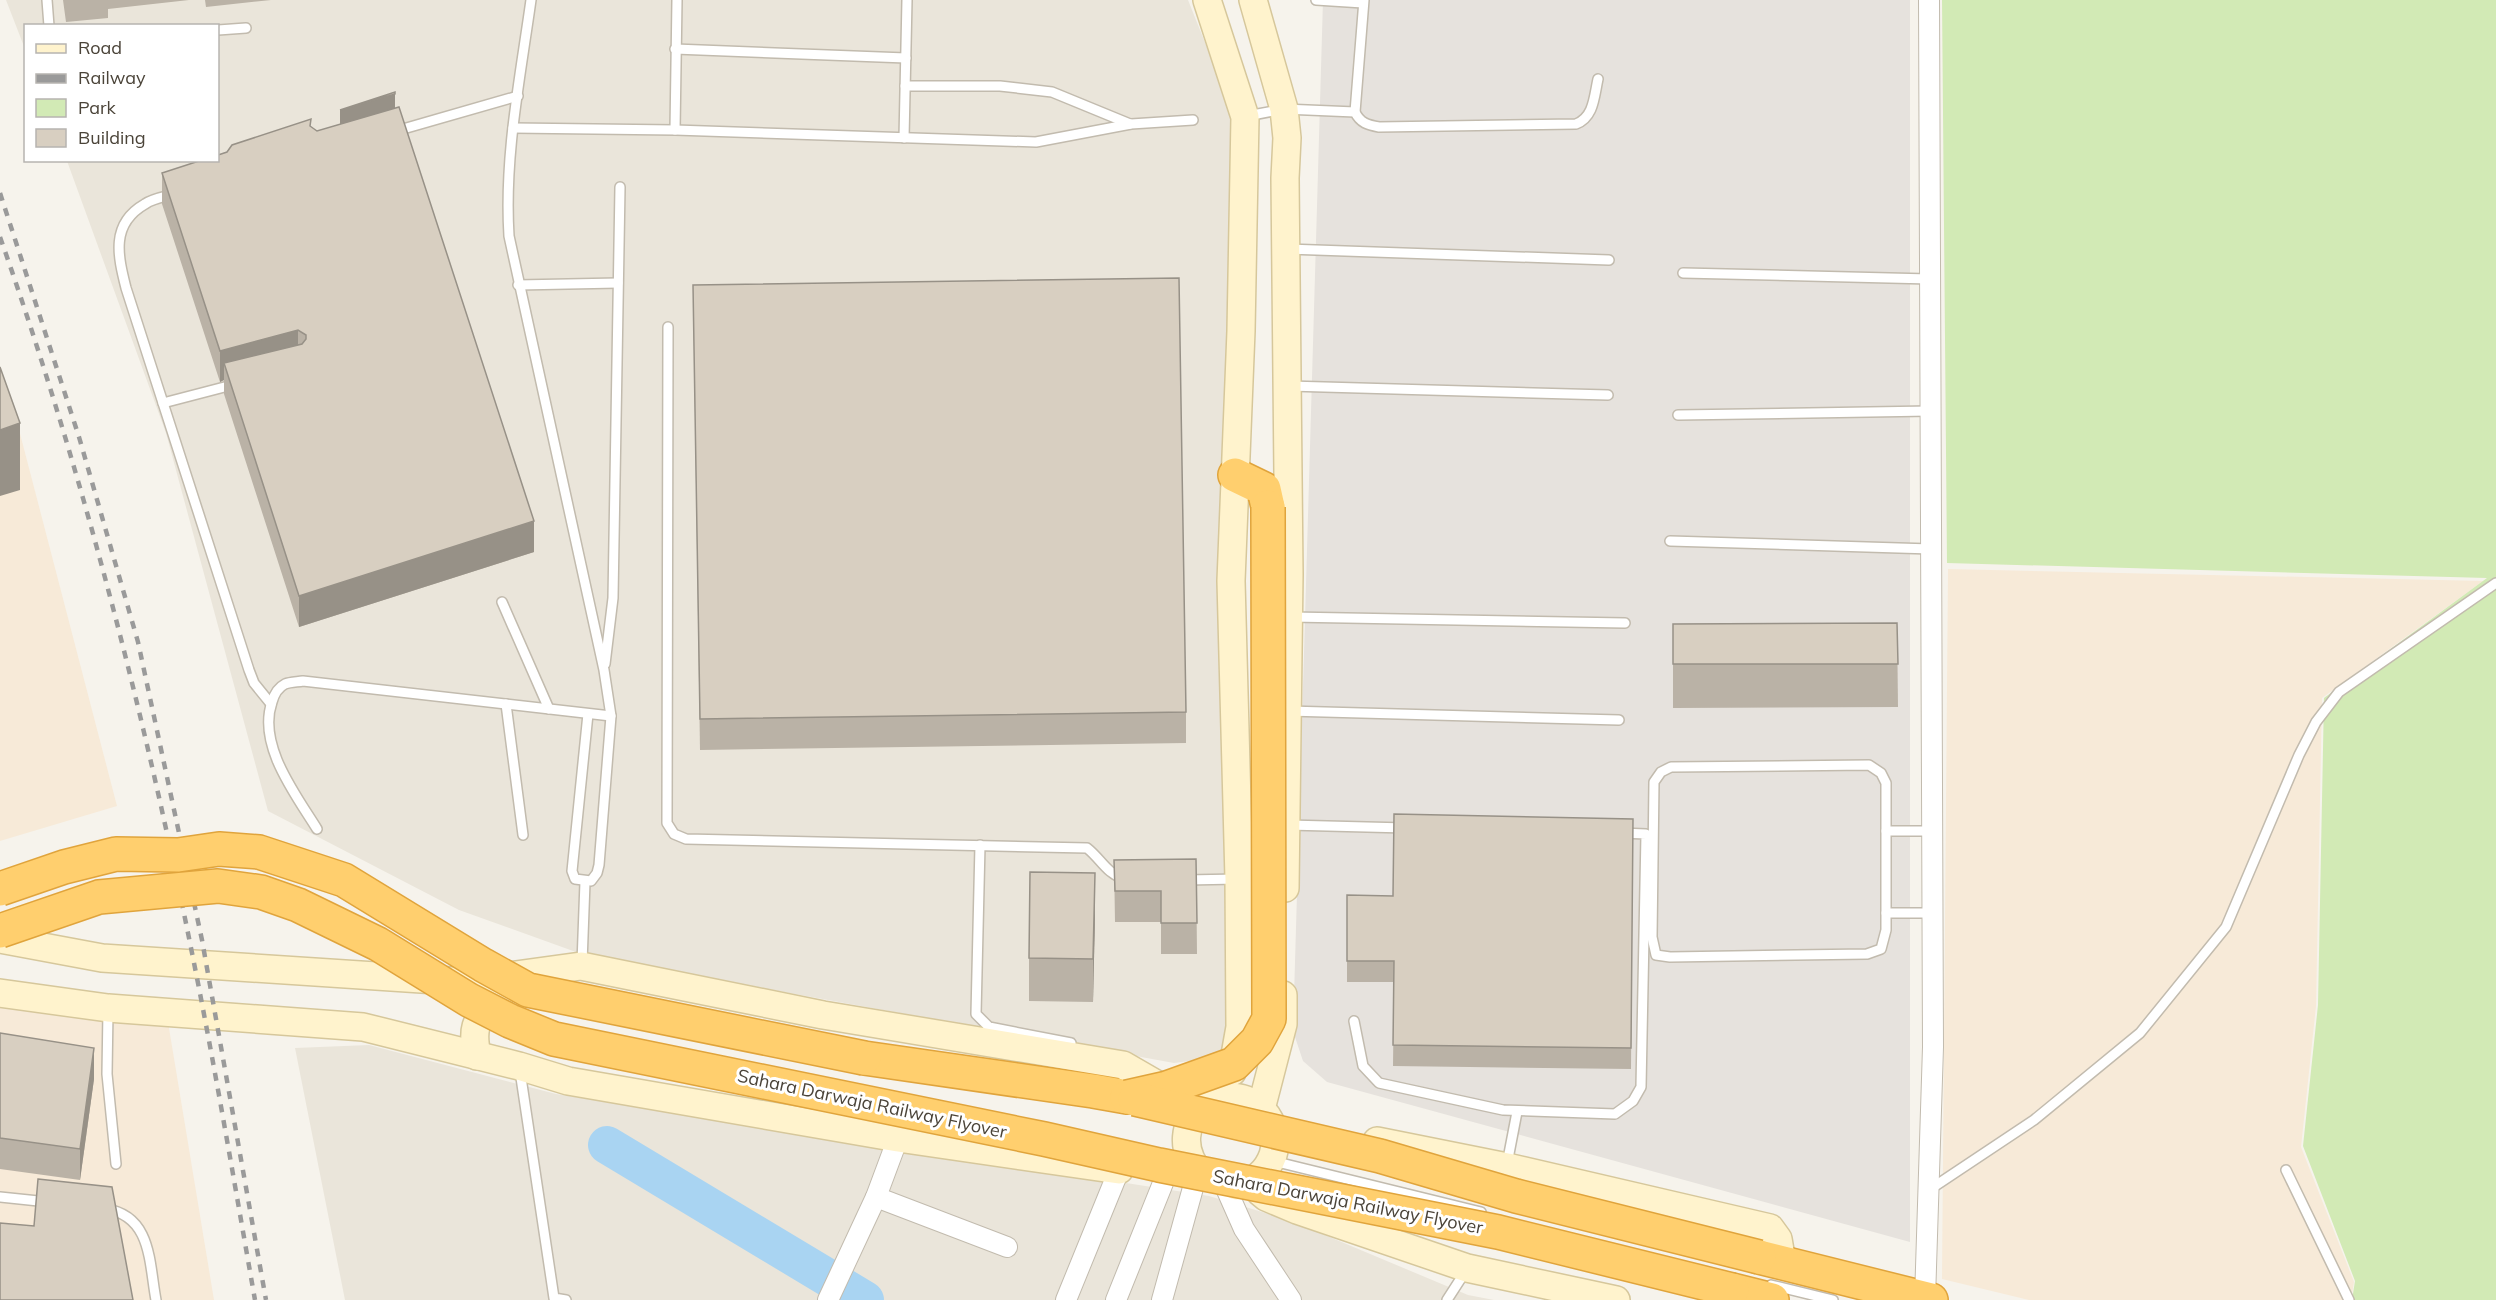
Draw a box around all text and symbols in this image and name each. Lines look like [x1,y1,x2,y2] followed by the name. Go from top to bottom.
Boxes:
[24,24,219,162] legend
[78,36,122,59] text: Road
[78,66,146,89] text: Railway
[78,96,117,119] text: Park
[78,126,146,149] text: Building
[735,1064,1009,1143] street label: Sahara Darwaja Railway Flyover
[1211,1164,1486,1239] street label: Sahara Darwaja Railway Flyover

